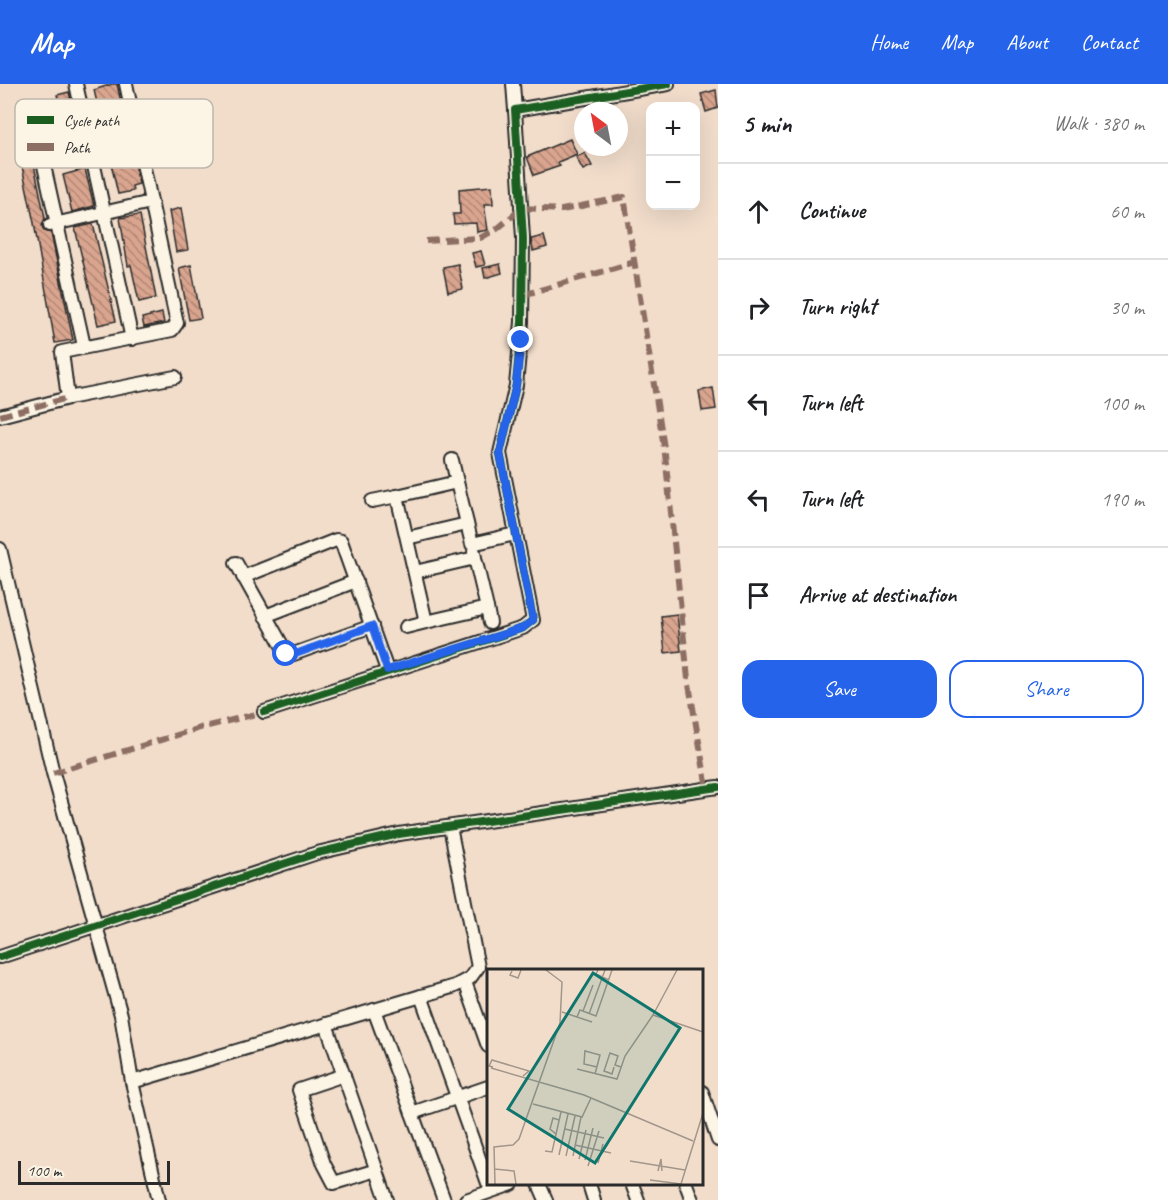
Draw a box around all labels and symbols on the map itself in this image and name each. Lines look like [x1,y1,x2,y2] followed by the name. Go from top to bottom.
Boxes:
[15,99,213,168] legend
[574,102,628,156] north arrow
[64,111,120,131] text: Cycle path
[64,138,91,158] text: Path
[507,326,533,352] route end
[272,640,298,666] route start
[487,969,703,1185] inset map
[18,1158,170,1186] scale bar

